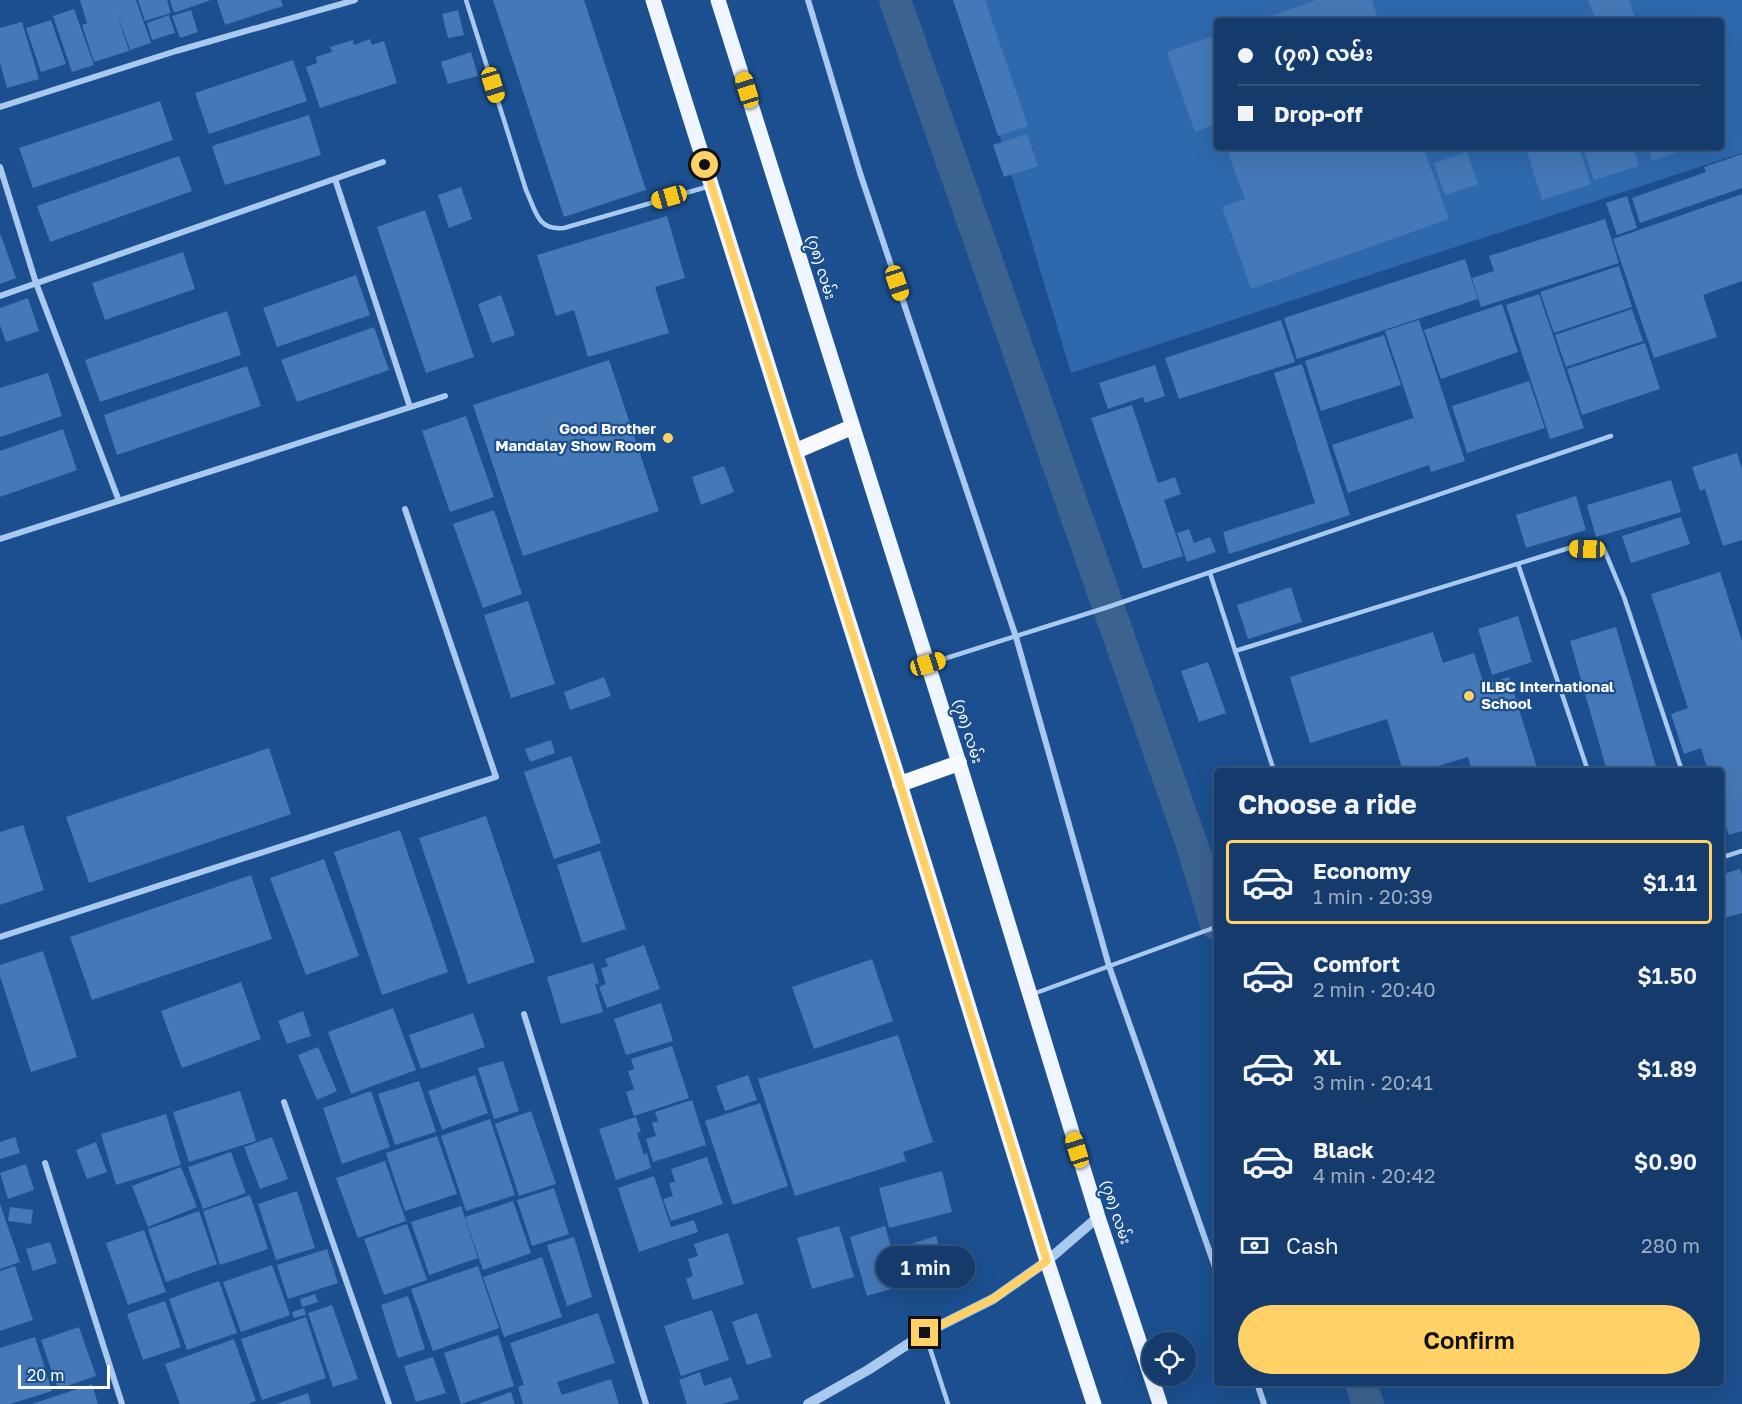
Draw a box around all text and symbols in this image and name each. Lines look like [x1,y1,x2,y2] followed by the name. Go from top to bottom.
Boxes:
[1274,39,1373,66] text: (၇၈) လမ်း
[479,65,507,105] car
[733,70,761,110] car
[1274,100,1363,127] text: Drop-off
[691,151,718,178] route start
[649,183,689,211] car
[800,232,840,302] street label: (၇၈) လမ်း
[883,263,911,303] car
[495,419,656,454] place label: Good Brother Mandalay Show Room
[661,431,675,445] marker: Good Brother Mandalay Show Room
[1569,539,1605,559] car
[908,650,948,678] car
[1481,677,1614,712] place label: ILBC International School
[1462,689,1476,703] marker: ILBC International School
[947,696,987,766] street label: (၇၈) လမ်း
[1238,788,1417,820] text: Choose a ride
[1241,855,1295,909] icon: car
[1313,857,1411,884] text: Economy
[1642,869,1697,896] text: $1.11
[1313,884,1433,908] text: 1 min · 20:39
[1241,948,1295,1002] icon: car
[1313,950,1400,977] text: Comfort
[1637,962,1697,989] text: $1.50
[1313,977,1436,1001] text: 2 min · 20:40
[1241,1041,1295,1095] icon: car
[1313,1043,1341,1070] text: XL
[1637,1055,1697,1082] text: $1.89
[1313,1070,1433,1094] text: 3 min · 20:41
[1063,1130,1091,1170] car
[1241,1134,1295,1188] icon: car
[1313,1136,1374,1163] text: Black
[1634,1148,1697,1175] text: $0.90
[1313,1163,1435,1187] text: 4 min · 20:42
[1094,1177,1136,1247] street label: (၇၈) လမ်း
[1238,1229,1271,1262] icon: cash
[1286,1232,1339,1259] text: Cash
[1641,1233,1700,1257] text: 280 m
[876,1246,974,1288] callout: 1 min
[900,1255,951,1279] text: 1 min
[1238,1305,1700,1374] button: Confirm
[911,1319,938,1346] route end
[1142,1332,1196,1386] map controls
[1142,1332,1196,1386] button: locate
[18,1362,110,1390] scale bar
[27,1365,64,1385] text: 20 m

